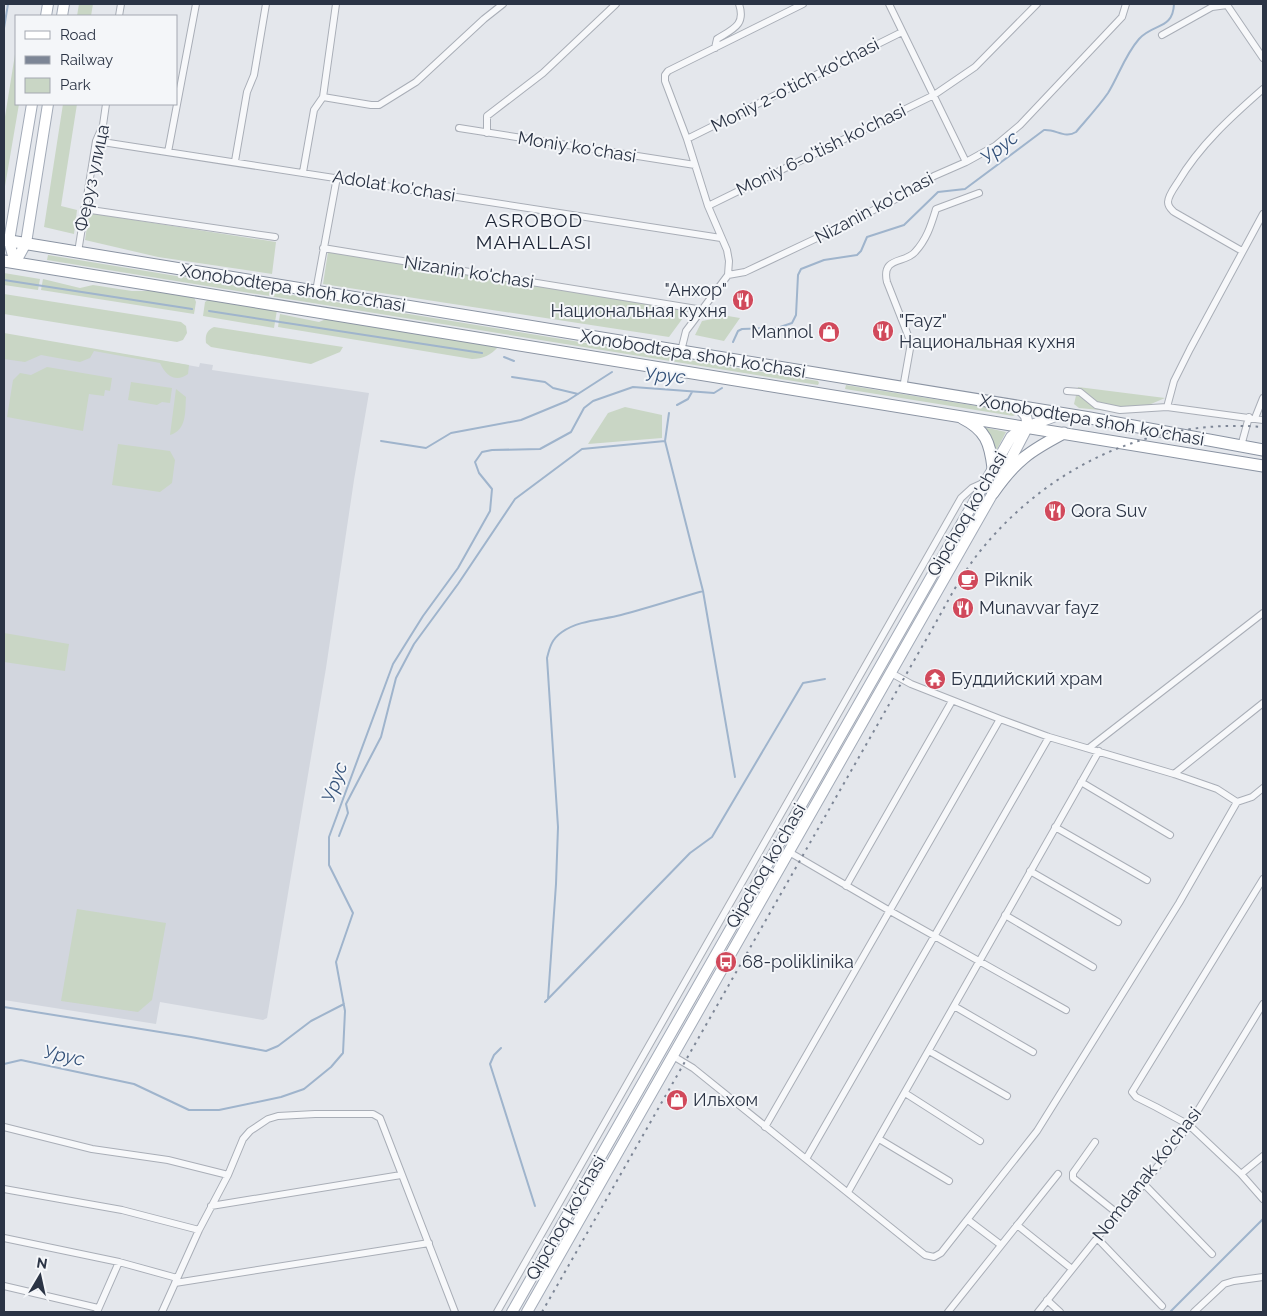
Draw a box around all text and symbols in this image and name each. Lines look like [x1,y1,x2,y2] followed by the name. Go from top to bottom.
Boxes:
[15,15,178,105] legend
[60,26,96,44] text: Road
[707,33,882,136] street label: Moniy 2-o'tich ko'chasi
[60,51,113,69] text: Railway
[60,76,91,94] text: Park
[733,99,909,200] street label: Moniy 6-o'tish ko'chasi
[70,122,113,233] street label: Феруз улица
[976,126,1022,168] water label: Урус
[516,127,638,166] street label: Moniy ko'chasi
[331,165,457,206] street label: Adolat ko'chasi
[811,167,937,248] street label: Nizanin ko'chasi
[476,209,592,253] district label: ASROBOD MAHALLASI
[403,251,536,292] street label: Nizanin ko'chasi
[179,259,407,316] street label: Xonobodtepa shoh ko'chasi
[551,279,727,321] place label: "Анхор" Национальная кухня
[731,288,755,312] restaurant icon: "Анхор" Национальная кухня
[899,310,1075,352] place label: "Fayz" Национальная кухня
[871,319,895,343] restaurant icon: "Fayz" Национальная кухня
[817,320,841,344] shop icon: Mannol
[751,321,813,342] place label: Mannol
[579,325,807,382] street label: Xonobodtepa shoh ko'chasi
[643,363,687,387] water label: Урус
[978,389,1206,450] street label: Xonobodtepa shoh ko'chasi
[922,448,1011,580] street label: Qipchoq ko'chasi
[1043,499,1067,523] restaurant icon: Qora Suv
[1071,500,1147,521] place label: Qora Suv
[956,568,980,592] cafe icon: Piknik
[984,569,1033,590] place label: Piknik
[951,596,975,620] restaurant icon: Munavvar fayz
[979,597,1099,618] place label: Munavvar fayz
[923,667,947,691] temple icon: Буддийский храм
[951,668,1103,689] place label: Буддийский храм
[317,759,351,805] water label: Урус
[721,800,810,932] street label: Qipchoq ko'chasi
[714,950,738,974] bus stop icon: 68-poliklinika
[742,951,854,972] place label: 68-poliklinika
[41,1040,87,1070] water label: Урус
[665,1088,689,1112] shop icon: Ильхом
[693,1089,758,1110] place label: Ильхом
[1088,1103,1205,1245] street label: Nomdanak Ko'chasi
[521,1152,610,1284] street label: Qipchoq ko'chasi
[15,1251,65,1301] north arrow
[36,1254,49,1272] text: N

